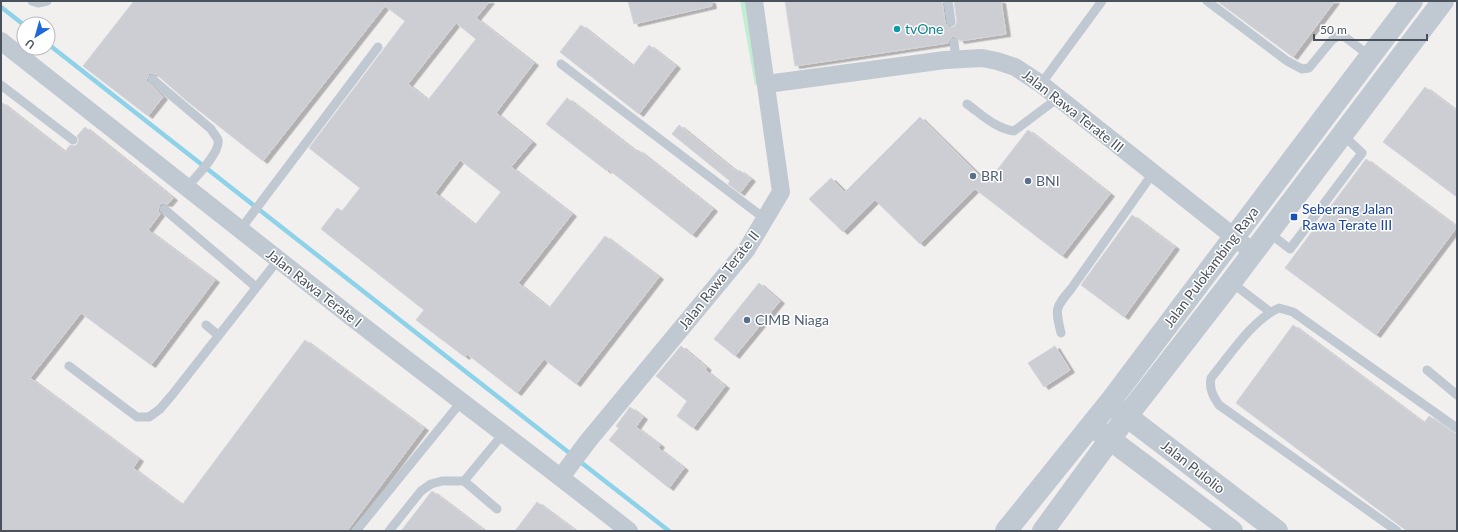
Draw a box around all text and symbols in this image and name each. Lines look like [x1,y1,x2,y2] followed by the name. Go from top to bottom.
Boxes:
[16,16,56,56] north arrow
[1314,16,1427,42] scale bar
[905,20,944,37] place label: tvOne
[1320,22,1347,37] text: 50 m
[892,24,902,34] marker: tvOne
[23,37,37,52] text: U
[1019,66,1128,156] street label: Jalan Rawa Terate III
[981,167,1003,184] place label: BRI
[968,171,978,181] marker: BRI
[1036,172,1060,189] place label: BNI
[1023,176,1033,186] marker: BNI
[1302,200,1393,233] place label: Seberang Jalan Rawa Terate III
[1160,203,1262,330] street label: Jalan Pulokambing Raya
[1289,212,1299,222] marker: Seberang Jalan Rawa Terate III
[675,227,762,332] street label: Jalan Rawa Terate II
[263,245,365,330] street label: Jalan Rawa Terate I
[755,311,829,328] place label: CIMB Niaga
[742,315,752,325] marker: CIMB Niaga
[1158,436,1229,497] street label: Jalan Pulolio

